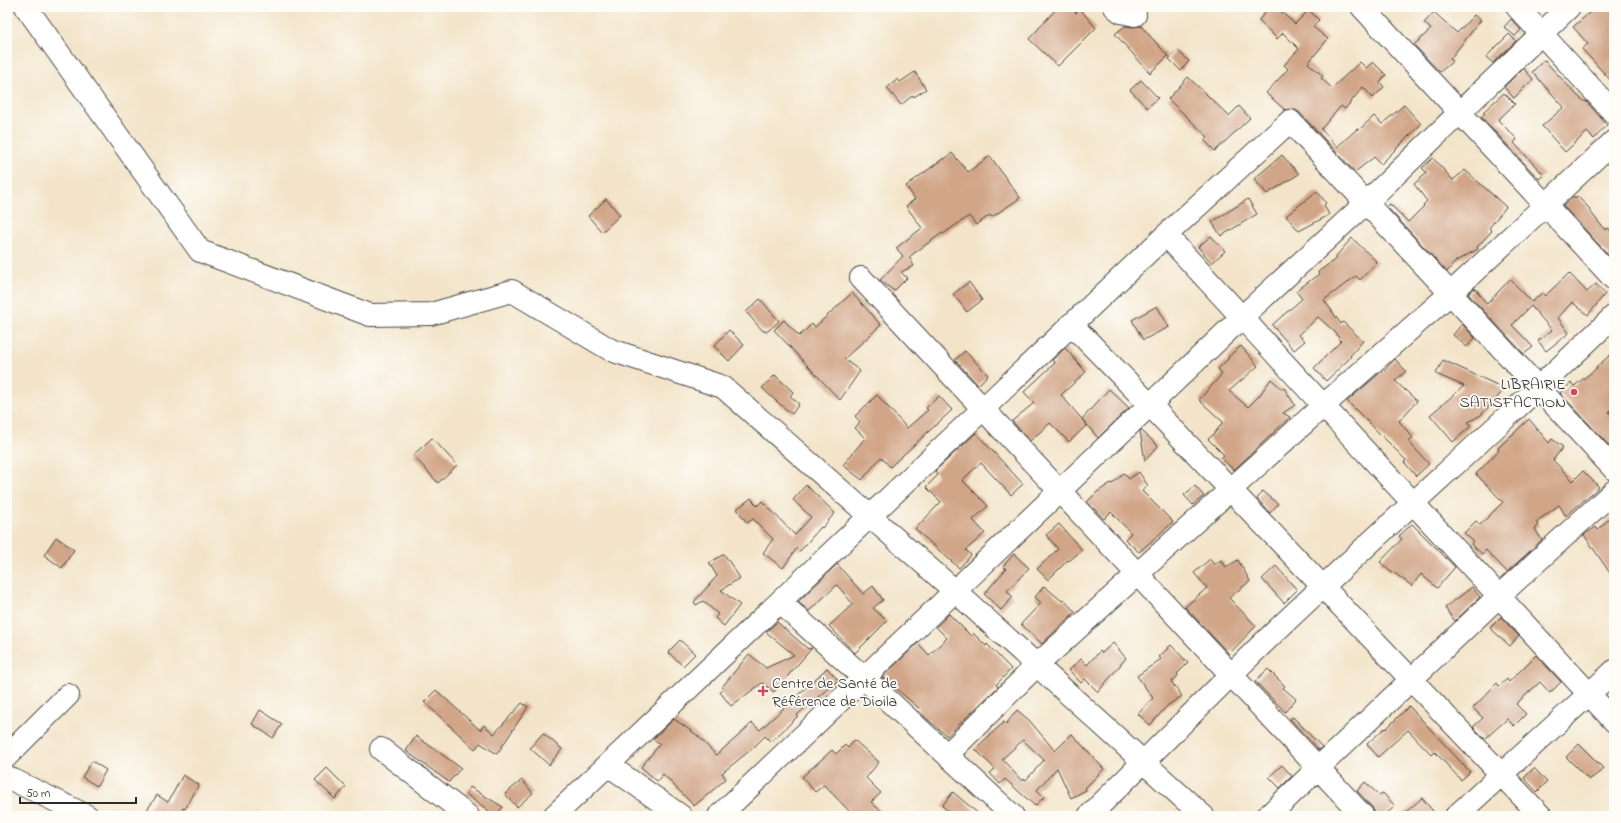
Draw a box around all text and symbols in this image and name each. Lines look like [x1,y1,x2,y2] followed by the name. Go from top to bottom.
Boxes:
[1459,373,1566,415] place label: LIBRAIRIE SATISFACTION
[1569,387,1579,397] marker: LIBRAIRIE SATISFACTION
[772,672,898,714] place label: Centre de Santé de Référence de Dioila
[757,685,769,697] marker: Centre de Santé de Référence de Dioila
[20,779,136,805] scale bar
[26,785,50,803] text: 50 m

